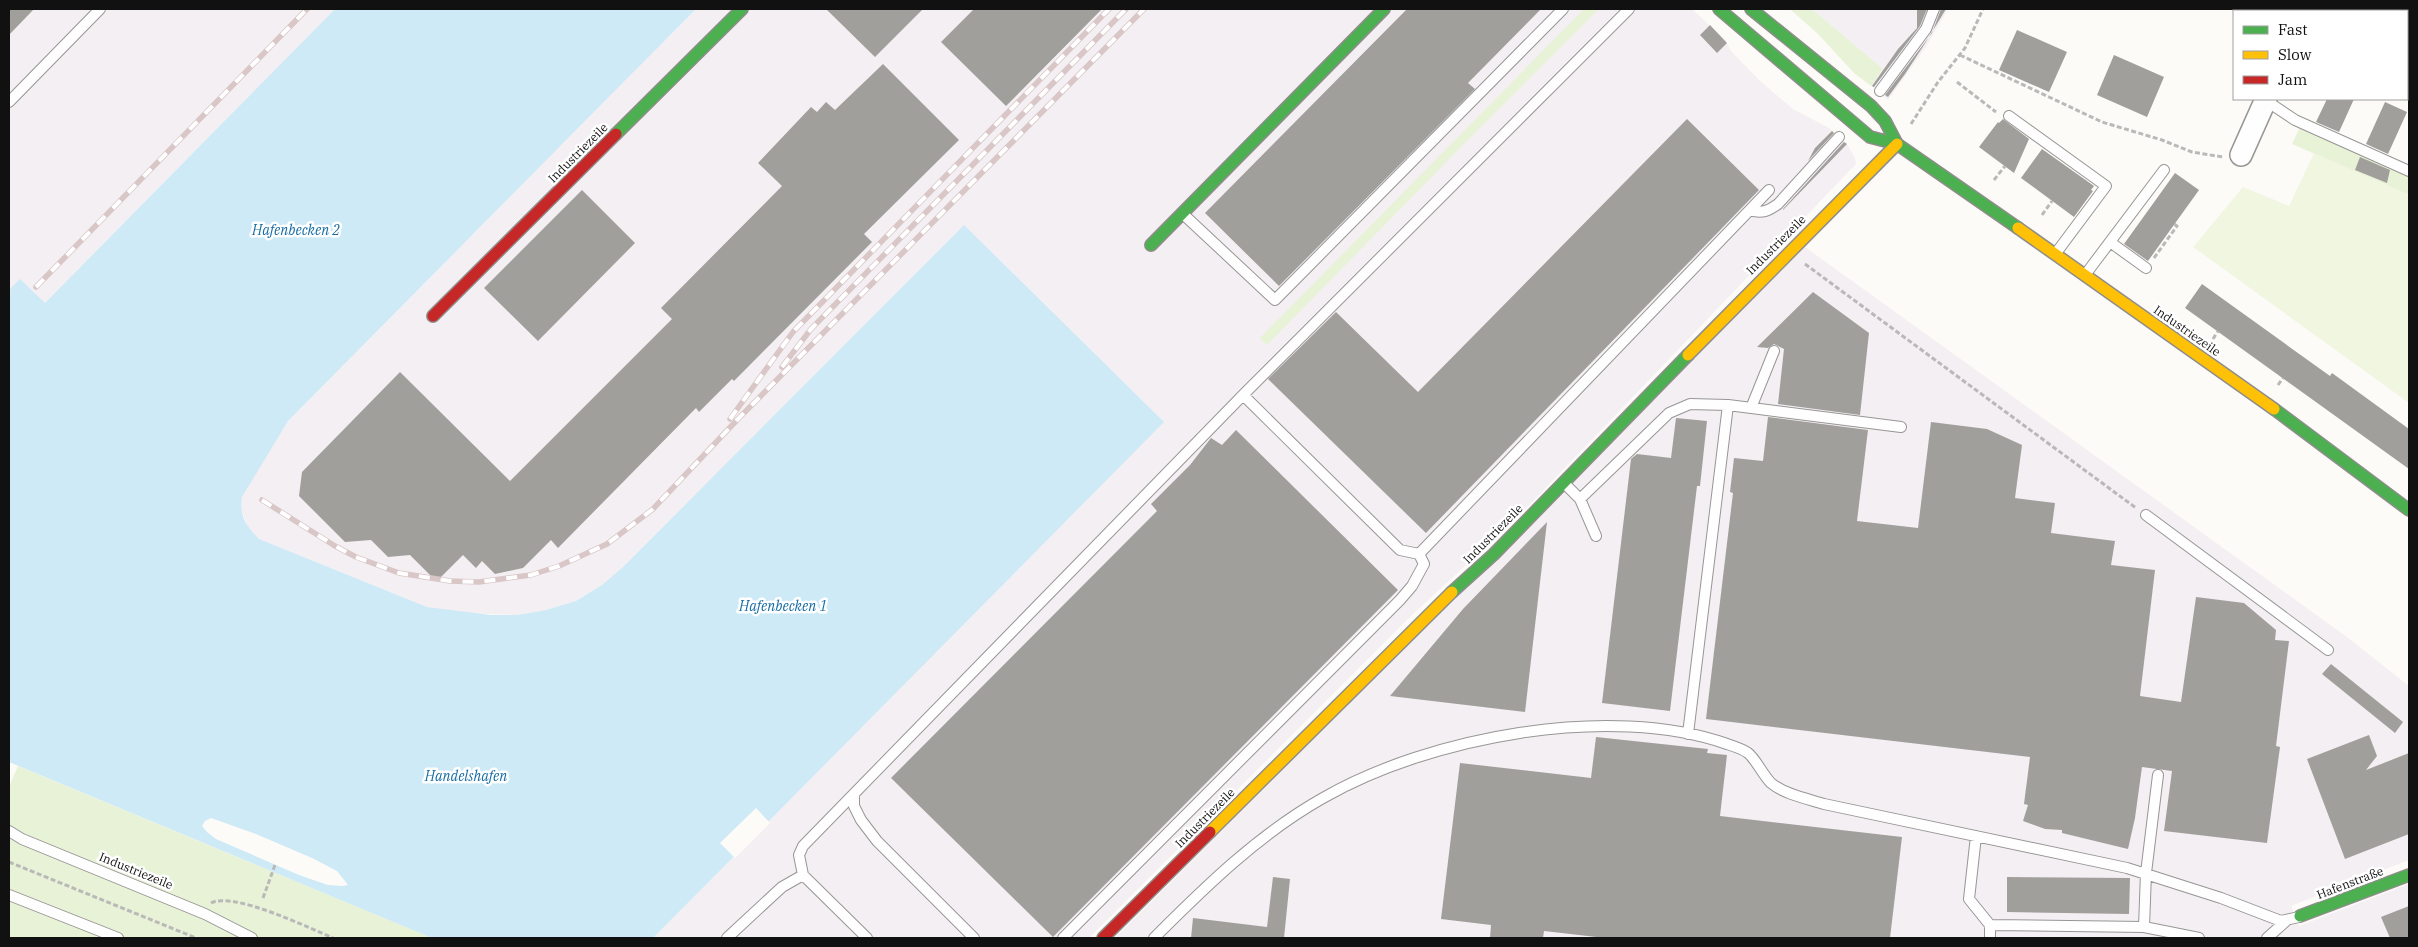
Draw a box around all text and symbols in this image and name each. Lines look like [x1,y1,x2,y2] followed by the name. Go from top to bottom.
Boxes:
[2233,10,2408,100] legend
[2278,20,2308,39] text: Fast
[2278,45,2312,64] text: Slow
[2278,70,2307,89] text: Jam
[545,120,611,186] street label: Industriezeile
[1743,212,1809,278] street label: Industriezeile
[251,221,340,239] water label: Hafenbecken 2
[2151,302,2224,359] street label: Industriezeile
[1460,501,1526,567] street label: Industriezeile
[738,597,827,615] water label: Hafenbecken 1
[424,767,507,785] water label: Handelshafen
[1172,785,1238,851] street label: Industriezeile
[97,849,175,892] street label: Industriezeile
[2314,863,2385,902] street label: Hafenstraße

